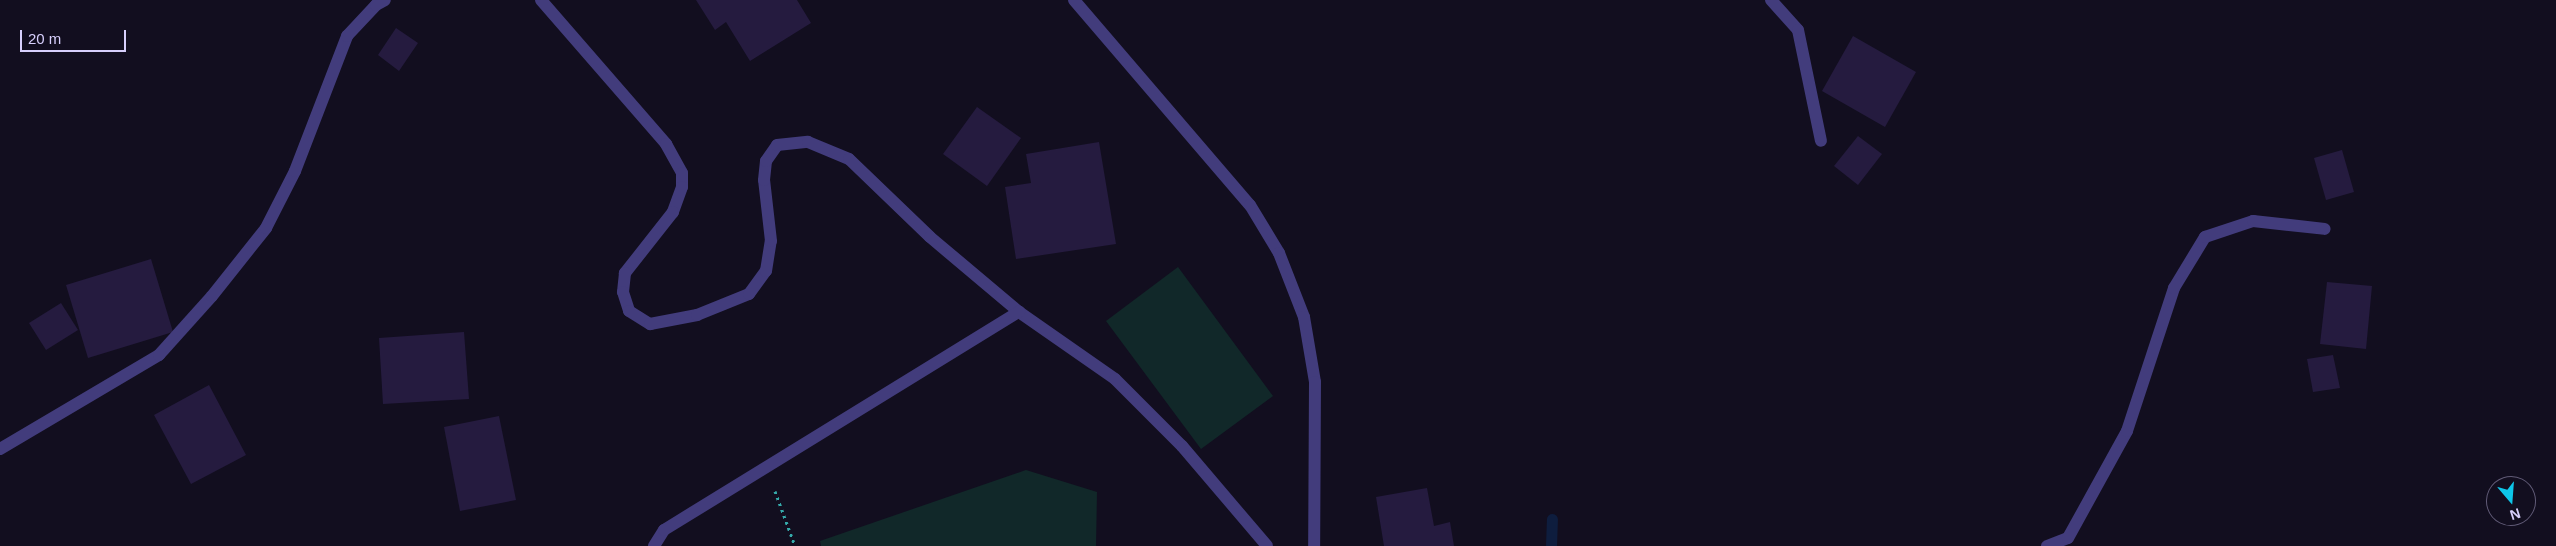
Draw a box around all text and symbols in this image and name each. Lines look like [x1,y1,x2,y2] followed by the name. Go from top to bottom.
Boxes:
[22,20,129,52] scale bar
[28,30,61,47] text: 20 m
[2486,476,2536,526] north arrow
[2508,505,2523,523] text: N

